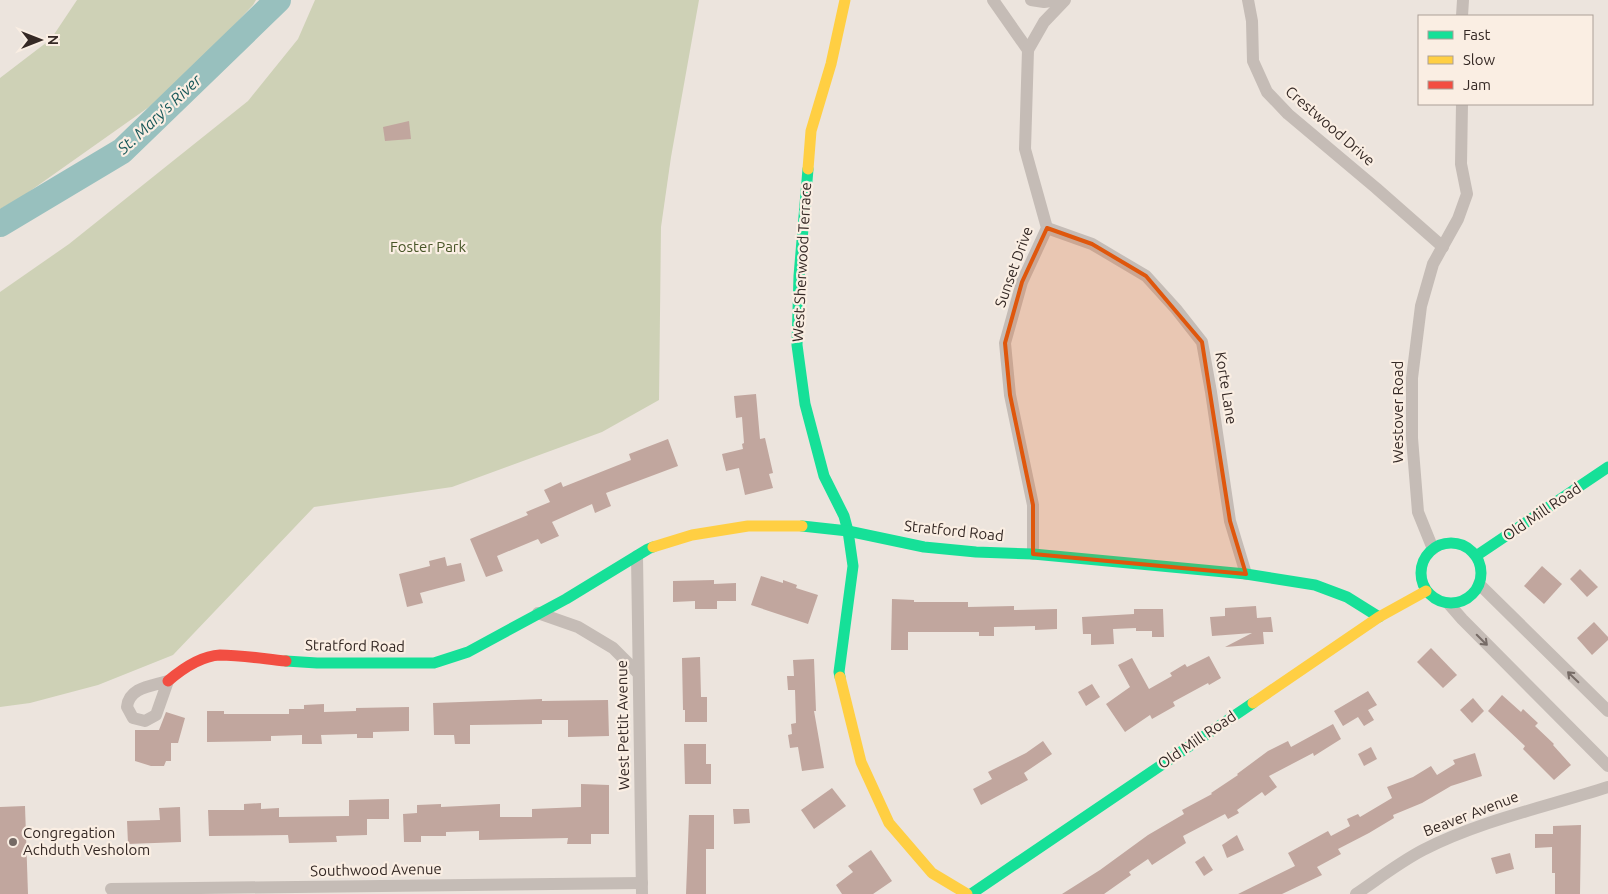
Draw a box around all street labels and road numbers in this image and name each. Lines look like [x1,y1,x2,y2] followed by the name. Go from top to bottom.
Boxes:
[1282,82,1378,169] street label: Crestwood Drive
[789,182,814,342] street label: West Sherwood Terrace
[991,224,1036,309] street label: Sunset Drive
[1212,350,1241,425] street label: Korte Lane
[1389,361,1406,463] street label: Westover Road
[1500,479,1584,544] street label: Old Mill Road
[903,517,1005,544] street label: Stratford Road
[305,636,405,655] street label: Stratford Road
[613,660,632,790] street label: West Pettit Avenue
[1155,707,1239,772] street label: Old Mill Road
[1421,788,1521,840] street label: Beaver Avenue
[310,860,442,879] street label: Southwood Avenue

